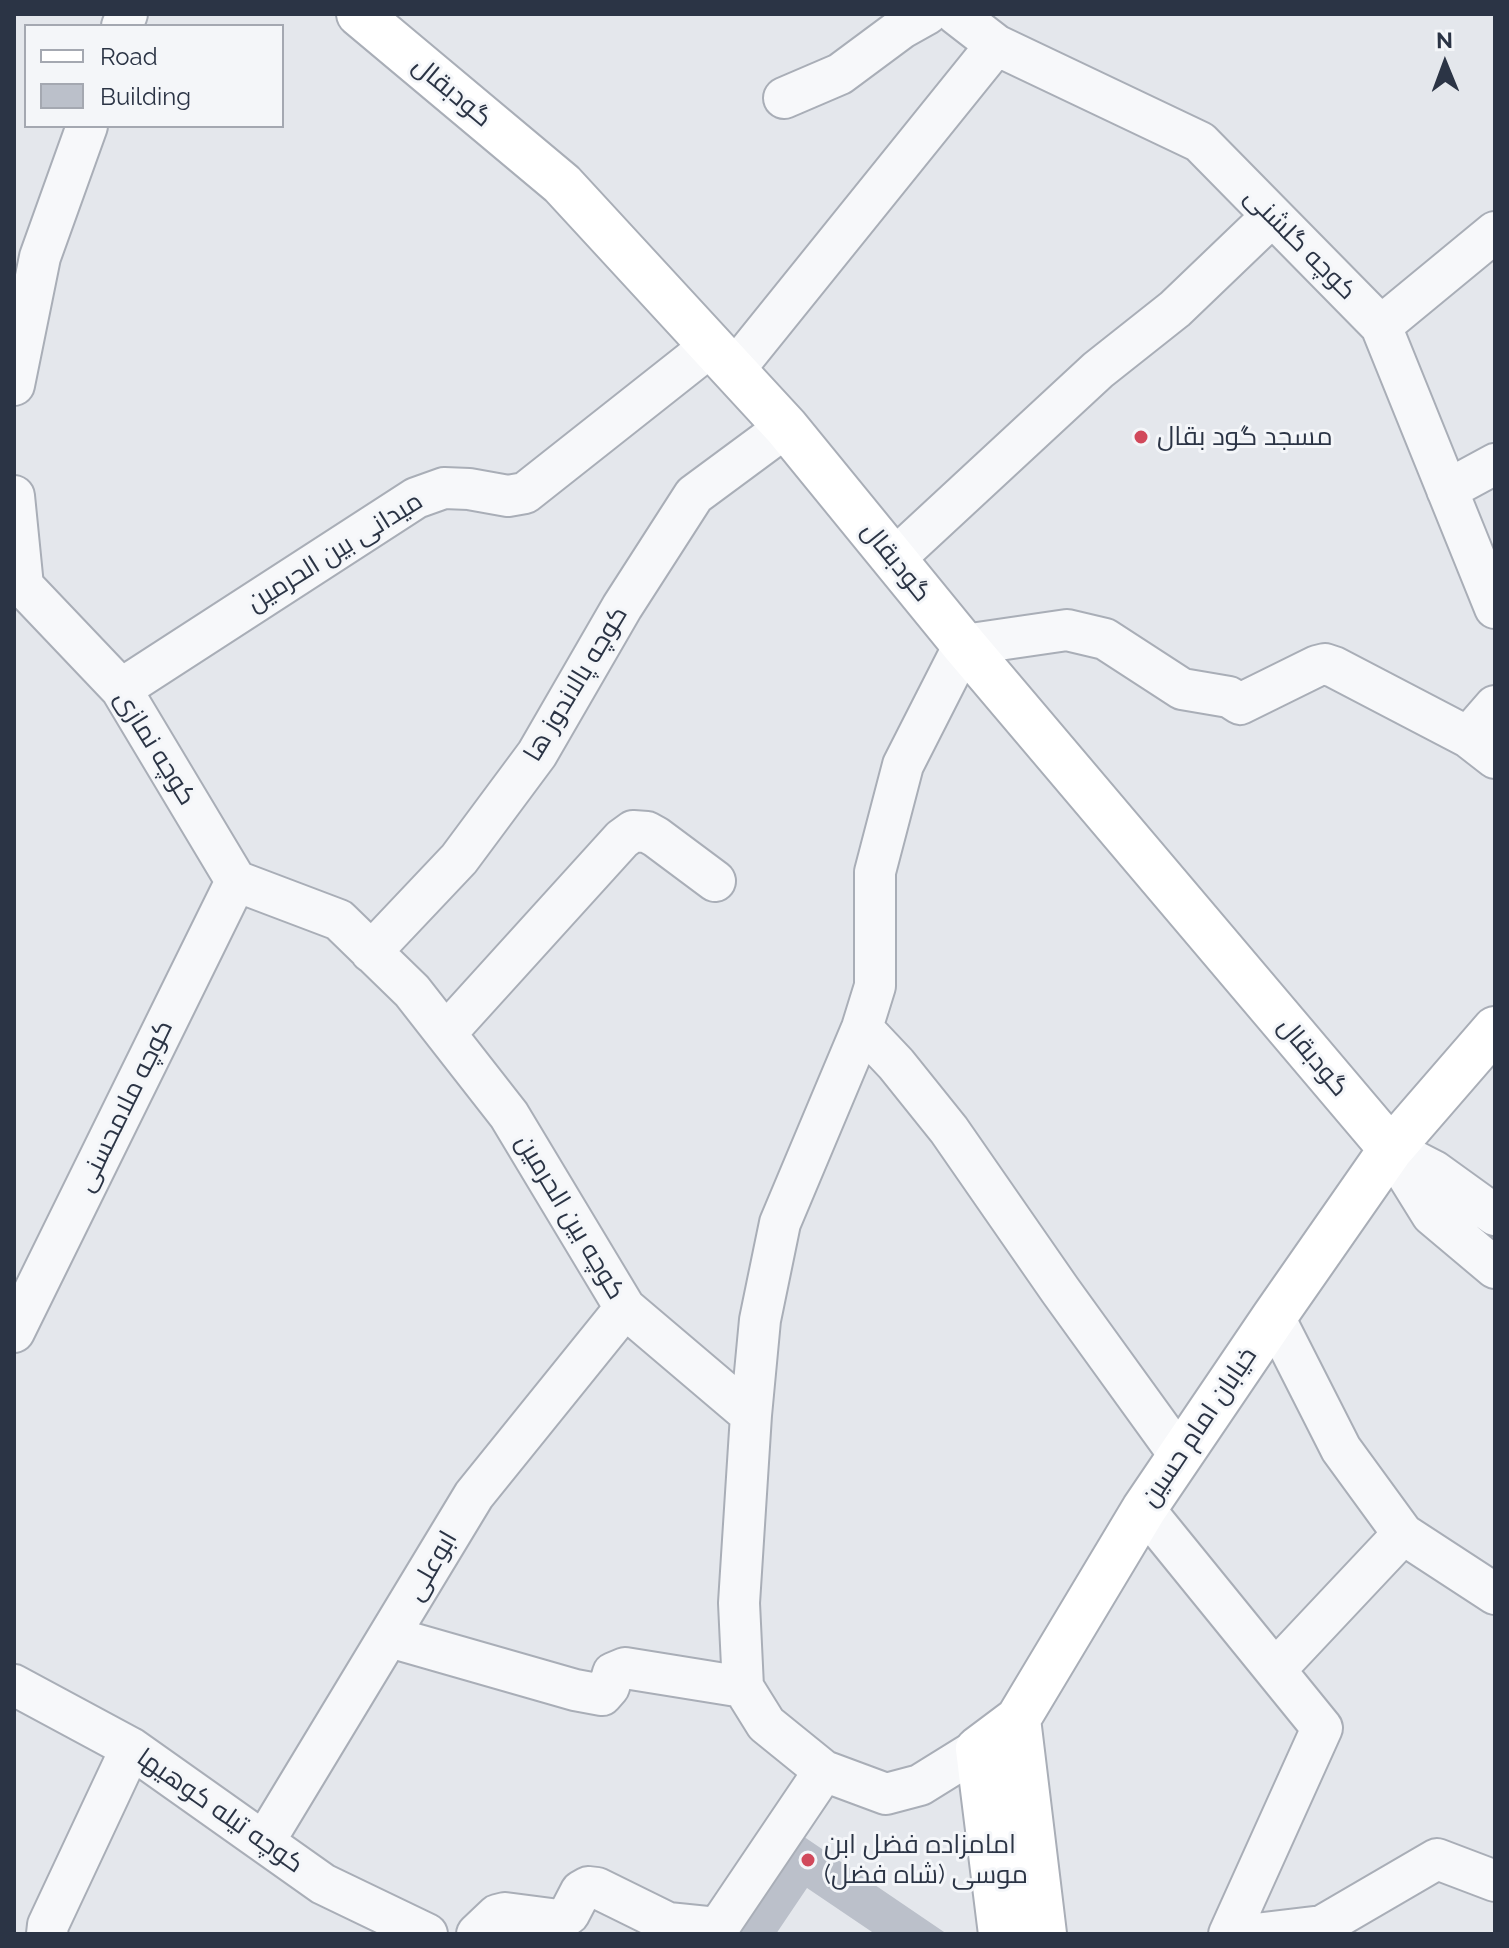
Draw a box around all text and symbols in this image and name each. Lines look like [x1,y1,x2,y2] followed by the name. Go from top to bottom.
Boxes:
[24,24,284,128] legend
[1405,24,1485,104] north arrow
[1436,27,1453,53] text: N
[100,42,158,71] text: Road
[406,50,498,134] street label: گودبقال
[100,82,191,111] text: Building
[1237,181,1363,307] street label: کوچه گلشنی
[1157,421,1333,453] place label: مسجد گود بقال
[1132,428,1150,446] marker: مسجد گود بقال
[241,485,429,619] street label: میدانی بین الحرمین
[854,516,938,608] street label: گودبقال
[517,601,635,767] street label: کوچه پالاندوز ها
[107,685,203,811] street label: کوچه نمازی
[1271,1011,1355,1103] street label: گودبقال
[70,1015,180,1197] street label: کوچه ملامحسنی
[509,1129,631,1305] street label: کوچه بین الحرمین
[1134,1342,1264,1512] street label: خیابان امام حسین
[400,1526,464,1606] street label: ابوعلی
[131,1742,309,1880] street label: کوچه تیله کوهیها
[824,1829,1028,1890] place label: امامزاده فضل ابن موسی (شاه فضل)
[799,1851,817,1869] marker: امامزاده فضل ابن موسی (شاه فضل)

